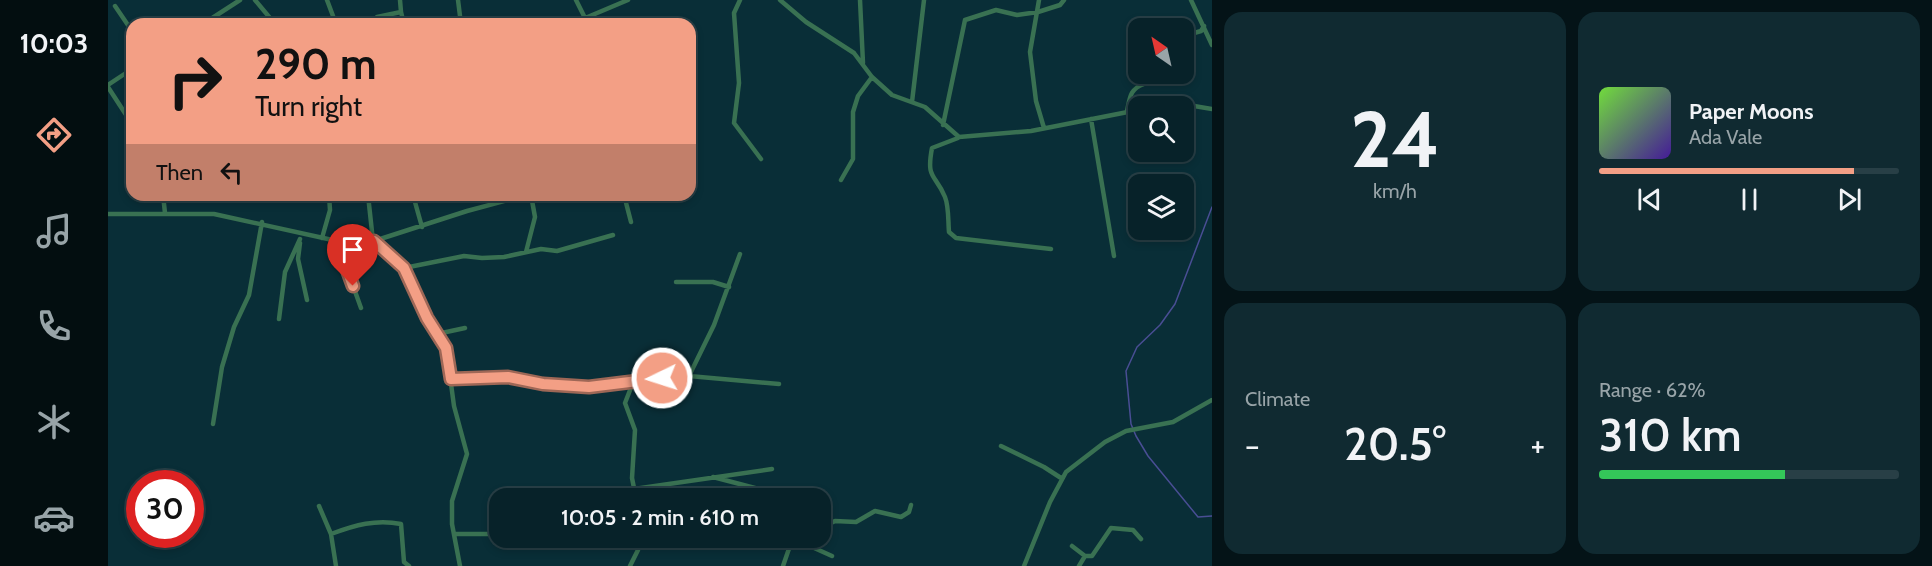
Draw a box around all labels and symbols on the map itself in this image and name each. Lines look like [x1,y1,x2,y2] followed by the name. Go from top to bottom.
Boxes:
[1128,18,1194,84] north arrow
[327,224,378,286] pin
[630,346,694,410] position arrow
[126,470,204,548] speed limit sign: 30

